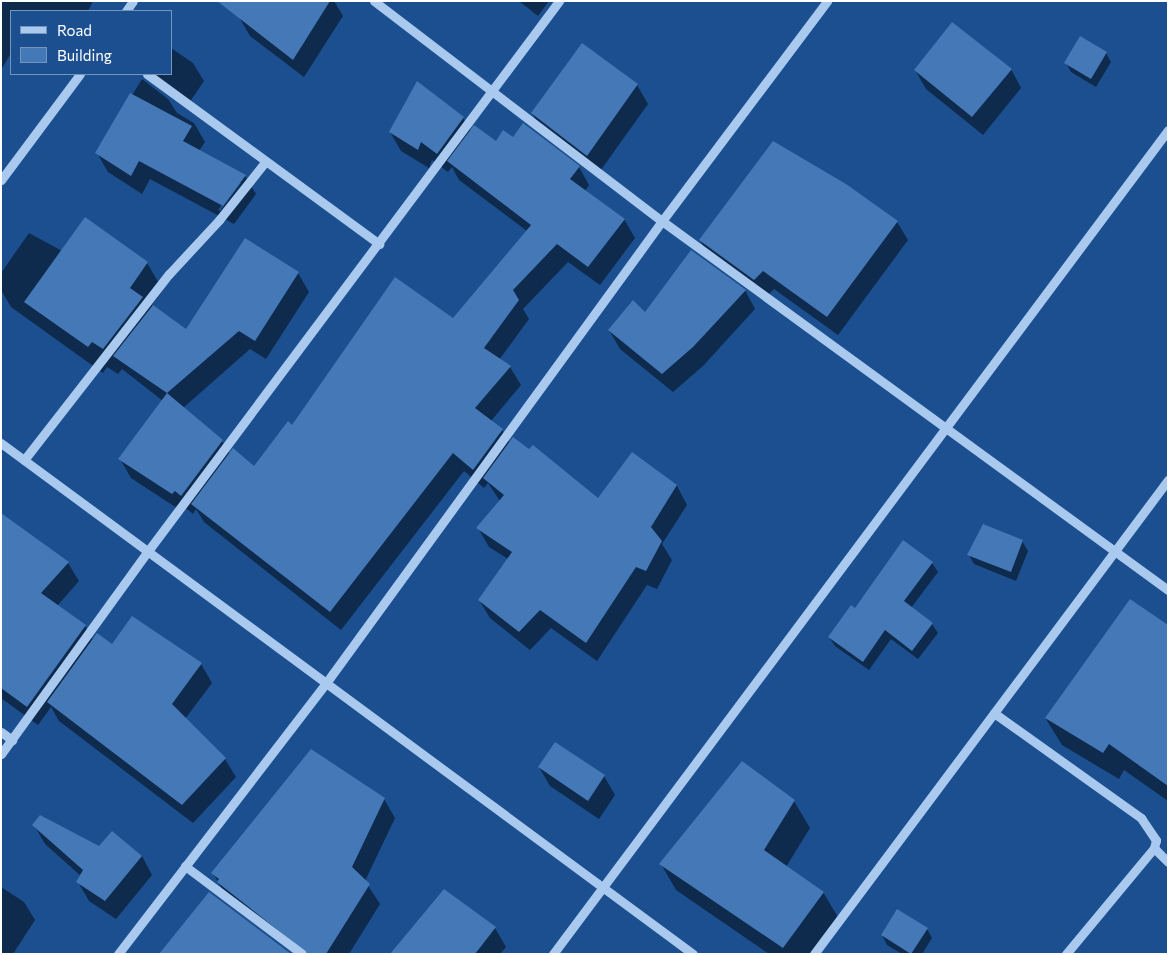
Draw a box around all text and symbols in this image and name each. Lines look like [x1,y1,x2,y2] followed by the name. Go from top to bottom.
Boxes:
[10,10,172,75] legend
[57,21,92,39] text: Road
[57,46,112,64] text: Building

